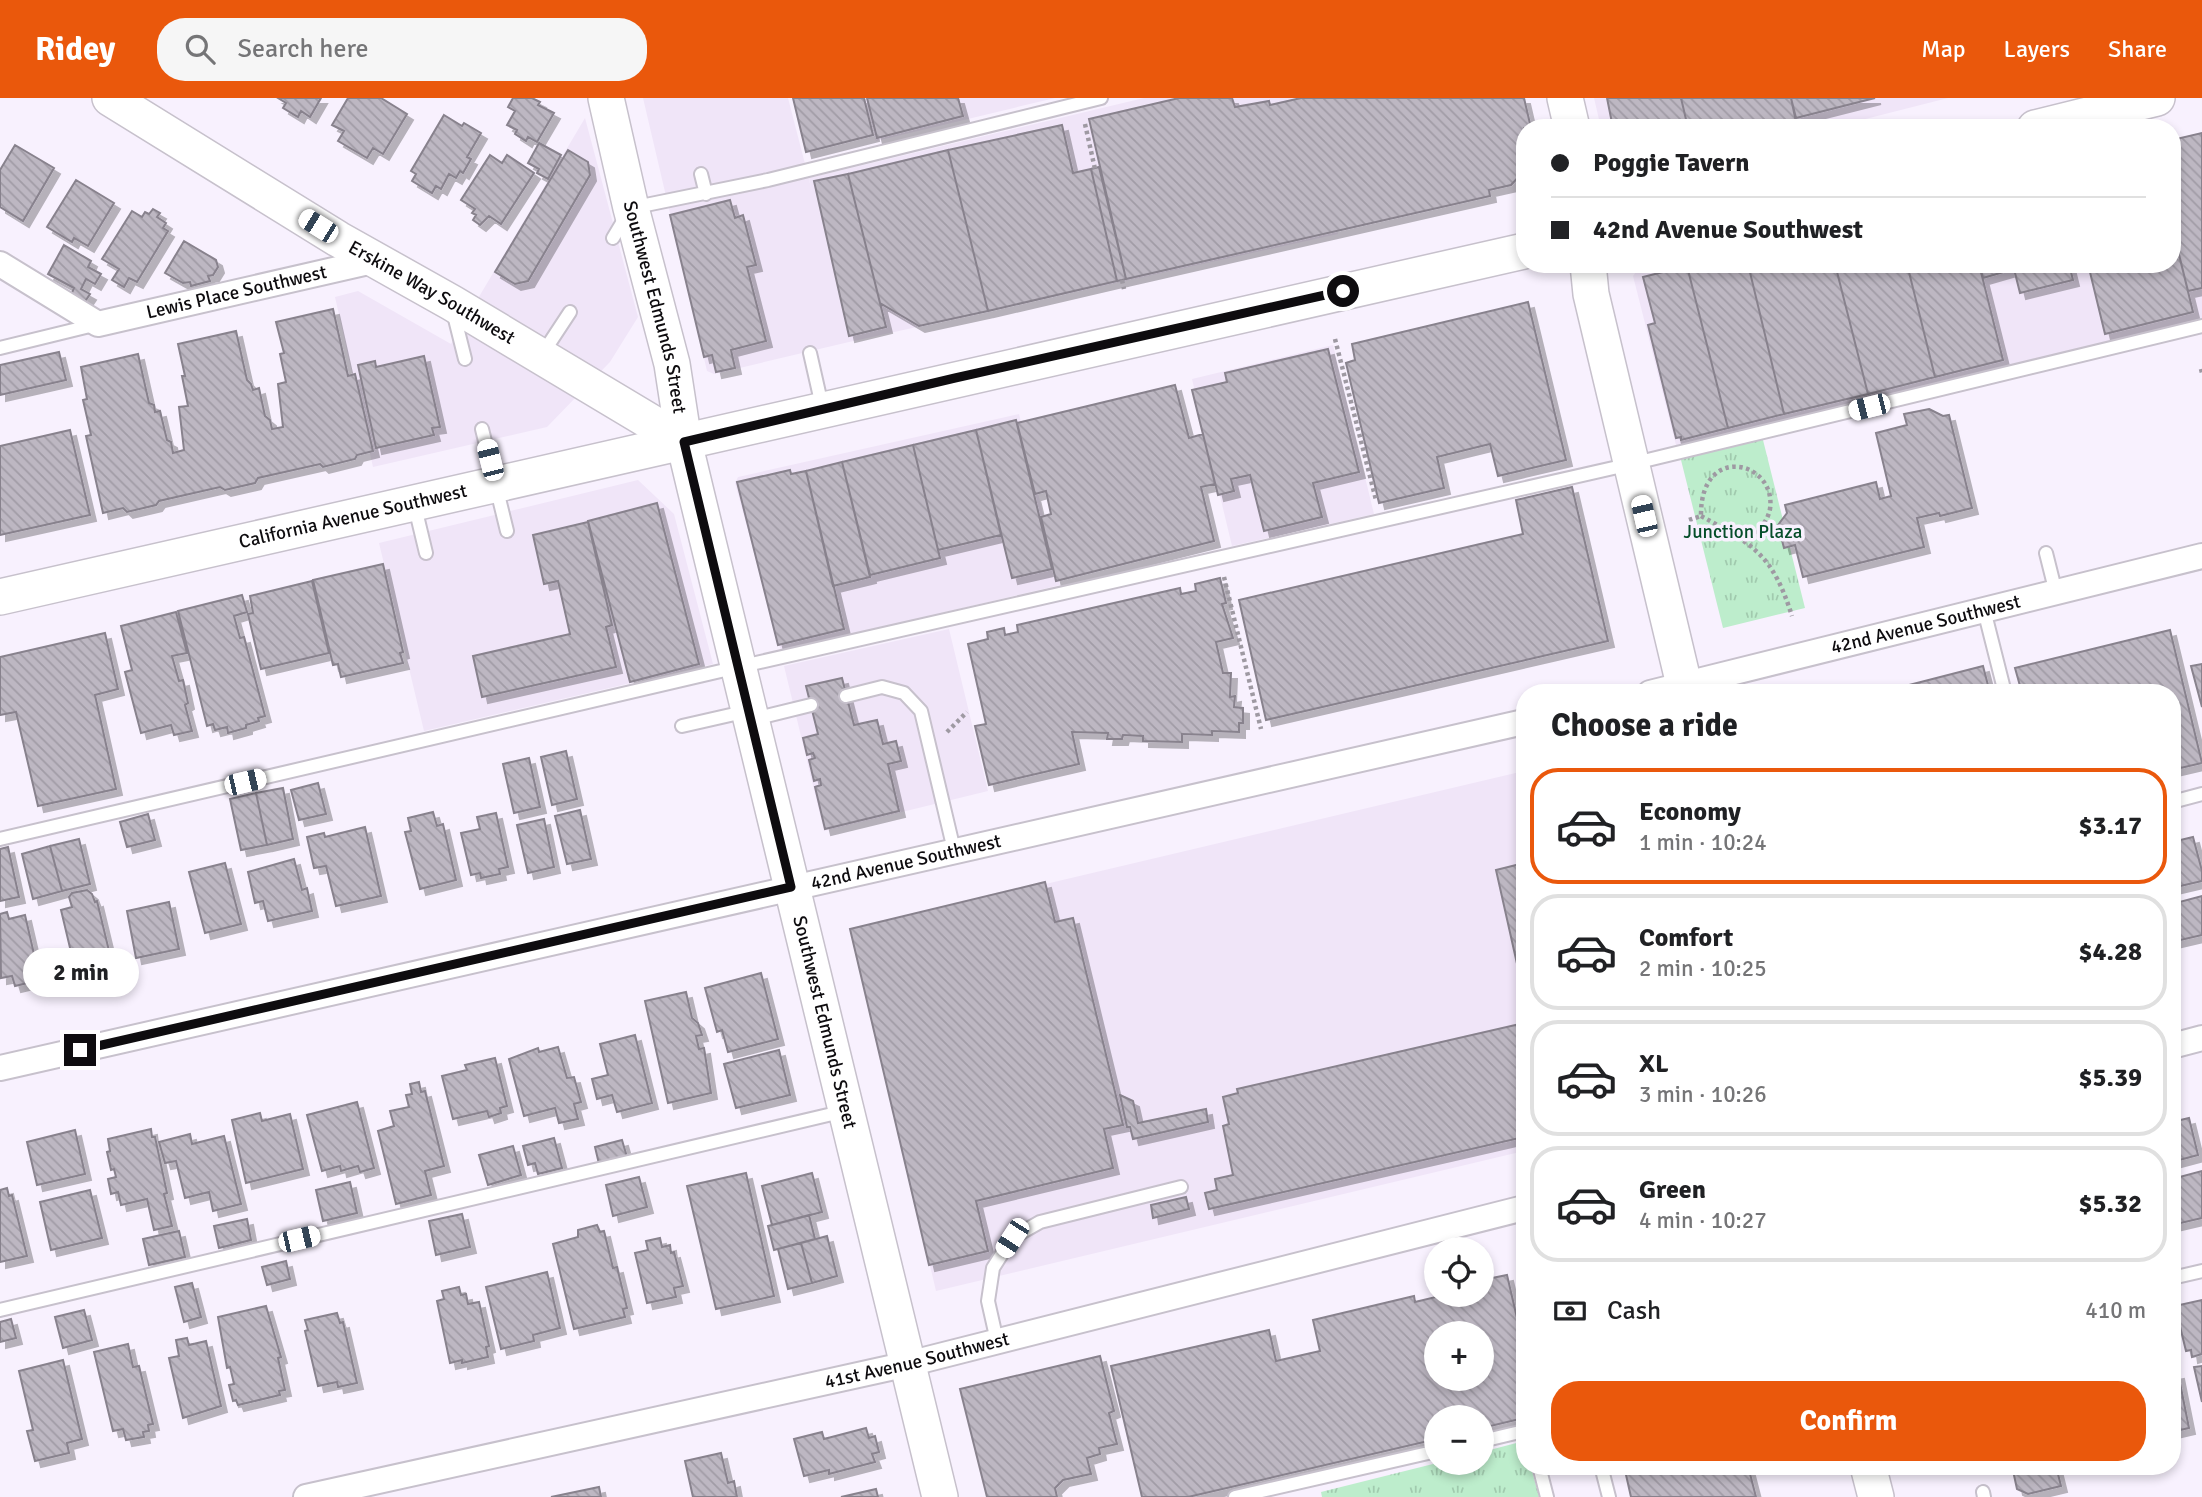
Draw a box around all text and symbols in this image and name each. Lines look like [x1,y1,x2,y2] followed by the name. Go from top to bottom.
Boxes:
[157,18,647,81] search box
[35,29,115,70] text: Ridey
[181,30,219,68] icon: search
[237,33,369,65] text: Search here
[1921,34,1966,64] text: Map
[2004,34,2070,64] text: Layers
[2108,34,2167,64] text: Share
[1593,147,1750,179] text: Poggie Tavern
[618,198,692,416] street label: Southwest Edmunds Street
[295,206,342,246] car
[1593,214,1863,246] text: 42nd Avenue Southwest
[344,235,520,350] street label: Erskine Way Southwest
[144,260,329,325] street label: Lewis Place Southwest
[1327,275,1359,307] route start
[1847,392,1892,422] car
[475,437,506,483] car
[237,479,470,554] street label: California Avenue Southwest
[1630,493,1659,539] car
[1684,520,1802,544] park label: Junction Plaza
[1828,589,2023,660] street label: 42nd Avenue Southwest
[1551,706,1738,745] text: Choose a ride
[223,767,268,797] car
[1555,795,1618,858] icon: car
[1639,796,1741,828] text: Economy
[2078,810,2142,842] text: $3.17
[1639,828,1767,857] text: 1 min · 10:24
[808,829,1004,896] street label: 42nd Avenue Southwest
[787,913,862,1131] street label: Southwest Edmunds Street
[1555,921,1618,984] icon: car
[1639,922,1733,954] text: Comfort
[2078,936,2142,968] text: $4.28
[22,948,138,998] callout: 2 min
[1639,954,1767,983] text: 2 min · 10:25
[53,958,109,987] text: 2 min
[64,1034,96,1066] route end
[1555,1047,1618,1110] icon: car
[1639,1048,1669,1080] text: XL
[2078,1062,2142,1094] text: $5.39
[1639,1080,1767,1109] text: 3 min · 10:26
[1555,1173,1618,1236] icon: car
[1639,1174,1706,1206] text: Green
[2078,1188,2142,1220] text: $5.32
[1639,1206,1767,1235] text: 4 min · 10:27
[992,1215,1033,1261] car
[277,1224,322,1254] car
[1424,1237,1494,1475] map controls
[1424,1237,1494,1307] button: locate
[1551,1292,1589,1330] icon: cash
[1607,1295,1661,1327] text: Cash
[2085,1296,2146,1325] text: 410 m
[1424,1321,1494,1391] button: +
[822,1327,1012,1394] street label: 41st Avenue Southwest
[1551,1381,2146,1461] button: Confirm
[1424,1405,1494,1475] button: −

